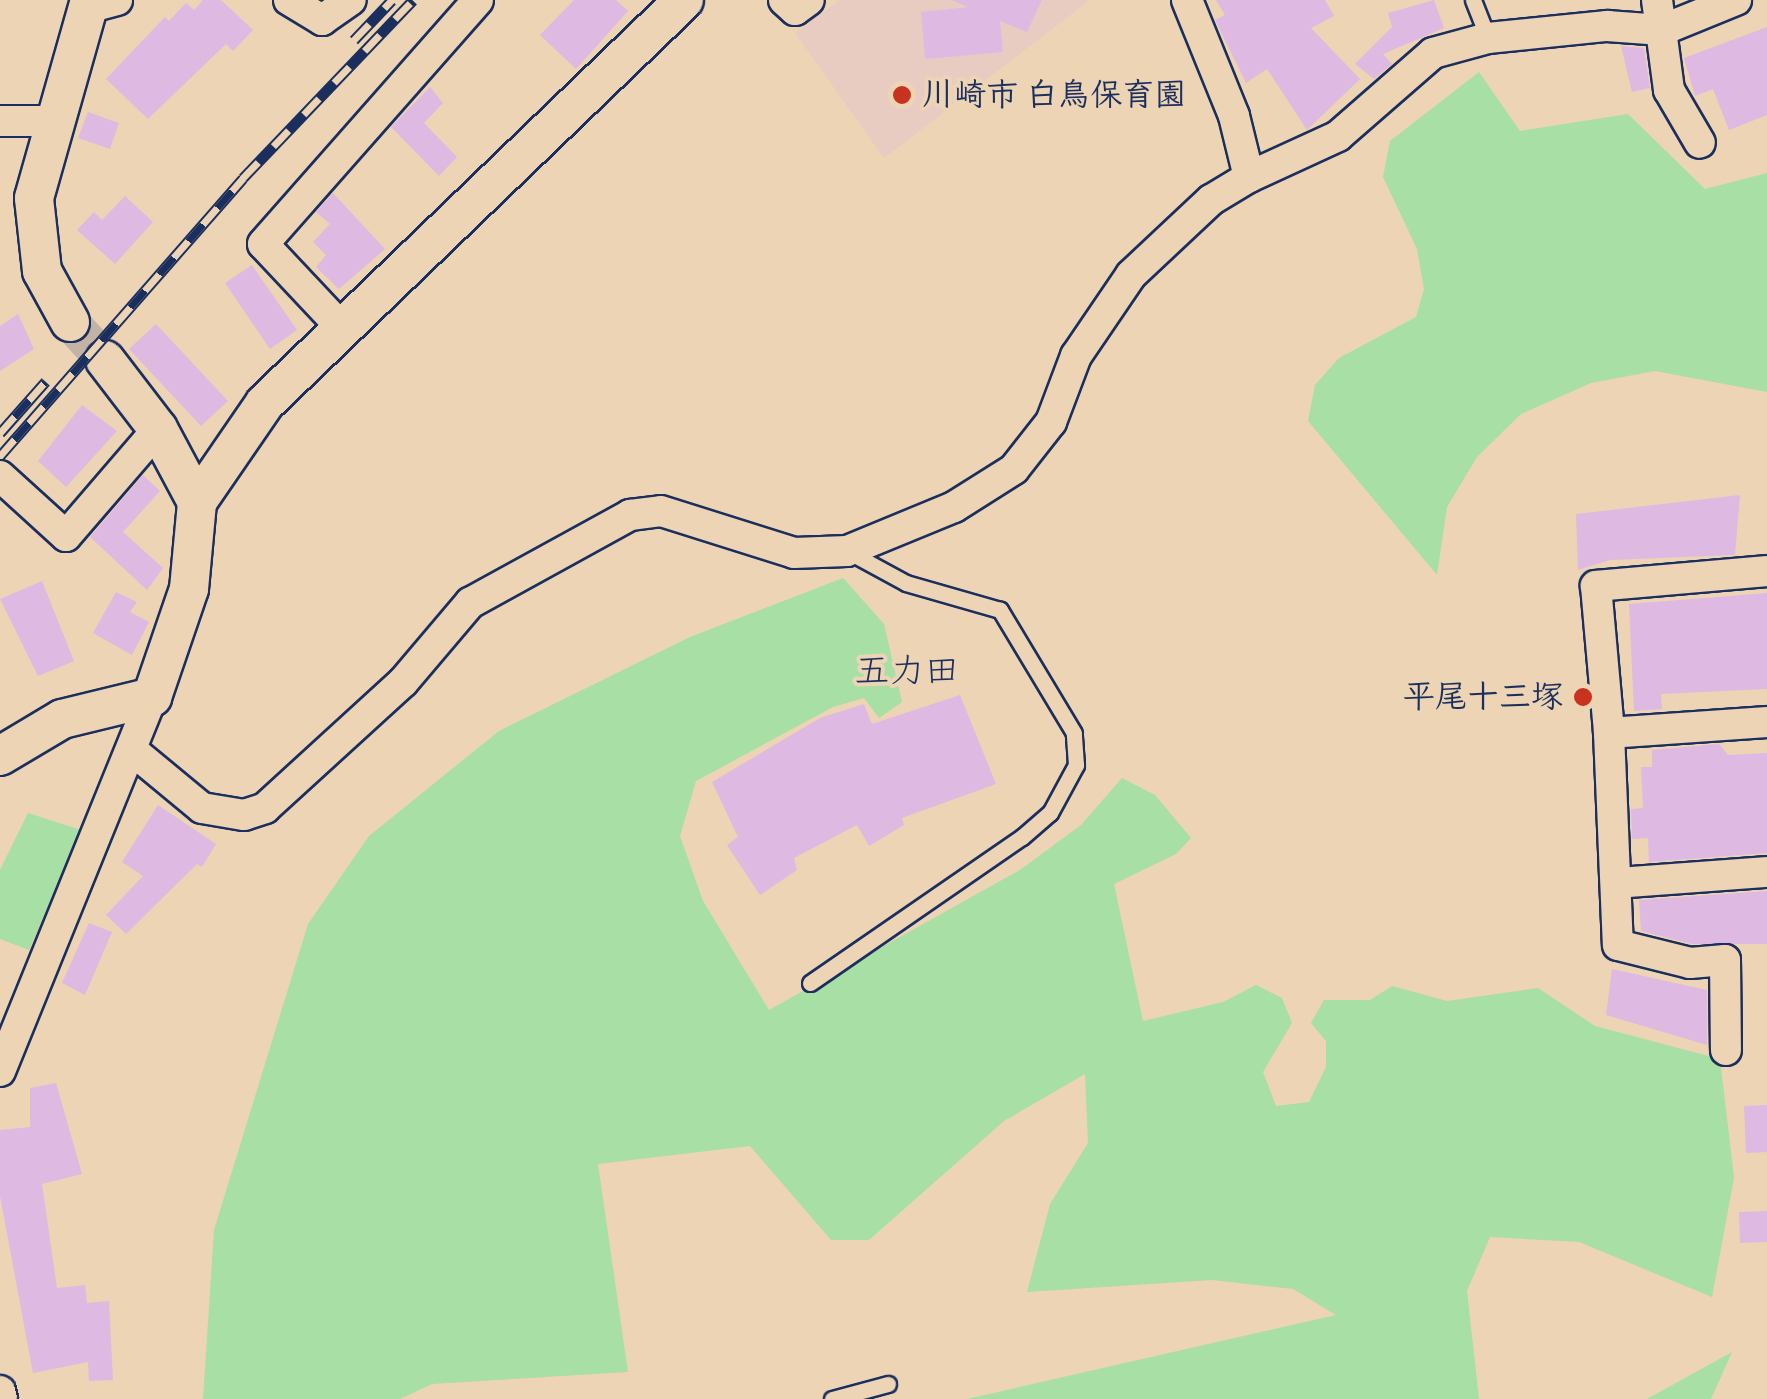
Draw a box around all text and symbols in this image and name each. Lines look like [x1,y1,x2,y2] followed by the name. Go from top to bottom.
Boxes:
[922,76,1186,114] place label: 川崎市 白鳥保育園
[891,84,913,106] marker: 川崎市 白鳥保育園
[855,649,959,691] district label: 五力田
[1403,678,1563,716] place label: 平尾十三塚
[1572,686,1594,708] marker: 平尾十三塚

